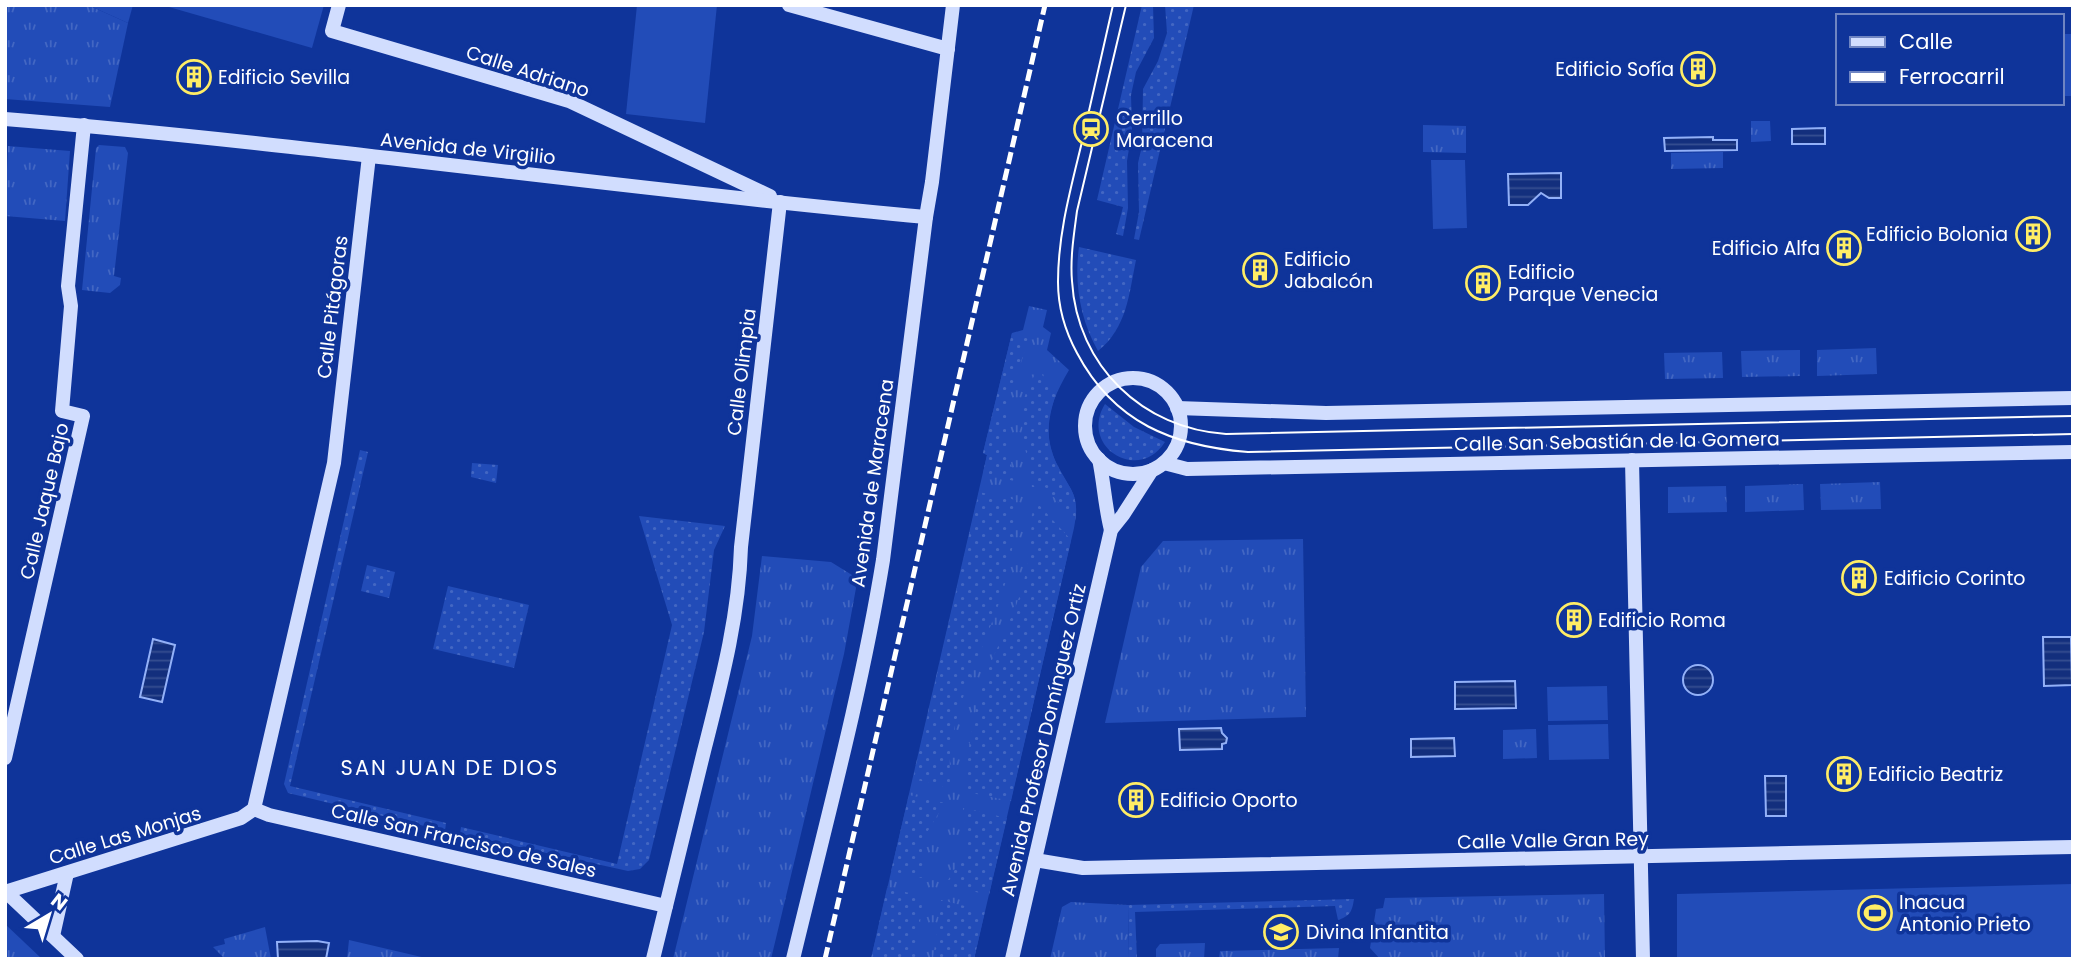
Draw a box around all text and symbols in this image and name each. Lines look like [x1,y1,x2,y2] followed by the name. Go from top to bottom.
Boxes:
[1836,14,2064,105] legend
[1899,27,1953,56] text: Calle
[463,39,593,104] street label: Calle Adriano
[1679,50,1717,88] building icon: Edificio Sofía
[1555,56,1674,83] place label: Edificio Sofía
[175,58,213,96] building icon: Edificio Sevilla
[1899,62,2005,91] text: Ferrocarril
[218,64,350,91] place label: Edificio Sevilla
[1116,105,1213,154] place label: Cerrillo Maracena
[1072,110,1110,148] station icon: Cerrillo Maracena
[379,126,557,171] street label: Avenida de Virgilio
[2014,215,2052,253] building icon: Edificio Bolonia
[1866,221,2008,248] place label: Edificio Bolonia
[1825,229,1863,267] building icon: Edificio Alfa
[310,234,355,380] street label: Calle Pitágoras
[1712,235,1820,262] place label: Edificio Alfa
[1284,246,1373,295] place label: Edificio Jabalcón
[1241,251,1279,289] building icon: Edificio Jabalcón
[1508,259,1658,308] place label: Edificio Parque Venecia
[1464,264,1502,302] building icon: Edificio Parque Venecia
[720,307,763,437] street label: Calle Olimpia
[845,377,900,589] street label: Avenida de Maracena
[13,420,76,582] street label: Calle Jaque Bajo
[1454,425,1780,458] street label: Calle San Sebastián de la Gomera
[1840,559,1878,597] building icon: Edificio Corinto
[1884,565,2025,592] place label: Edificio Corinto
[994,581,1093,899] street label: Avenida Profesor Domínguez Ortiz
[1555,601,1593,639] building icon: Edificio Roma
[1598,607,1726,634] place label: Edificio Roma
[341,753,559,782] district label: SAN JUAN DE DIOS
[1825,755,1863,793] building icon: Edificio Beatriz
[1868,761,2003,788] place label: Edificio Beatriz
[1117,781,1155,819] building icon: Edificio Oporto
[1160,787,1298,814] place label: Edificio Oporto
[329,797,599,884] street label: Calle San Francisco de Sales
[46,799,205,871] street label: Calle Las Monjas
[1457,825,1649,856] street label: Calle Valle Gran Rey
[14,880,84,950] north arrow
[45,887,73,917] text: N
[1899,889,2031,938] place label: Inacua Antonio Prieto
[1856,894,1894,932] sports icon: Inacua Antonio Prieto
[1262,913,1300,951] school or university icon: Divina Infantita
[1306,919,1449,946] place label: Divina Infantita

